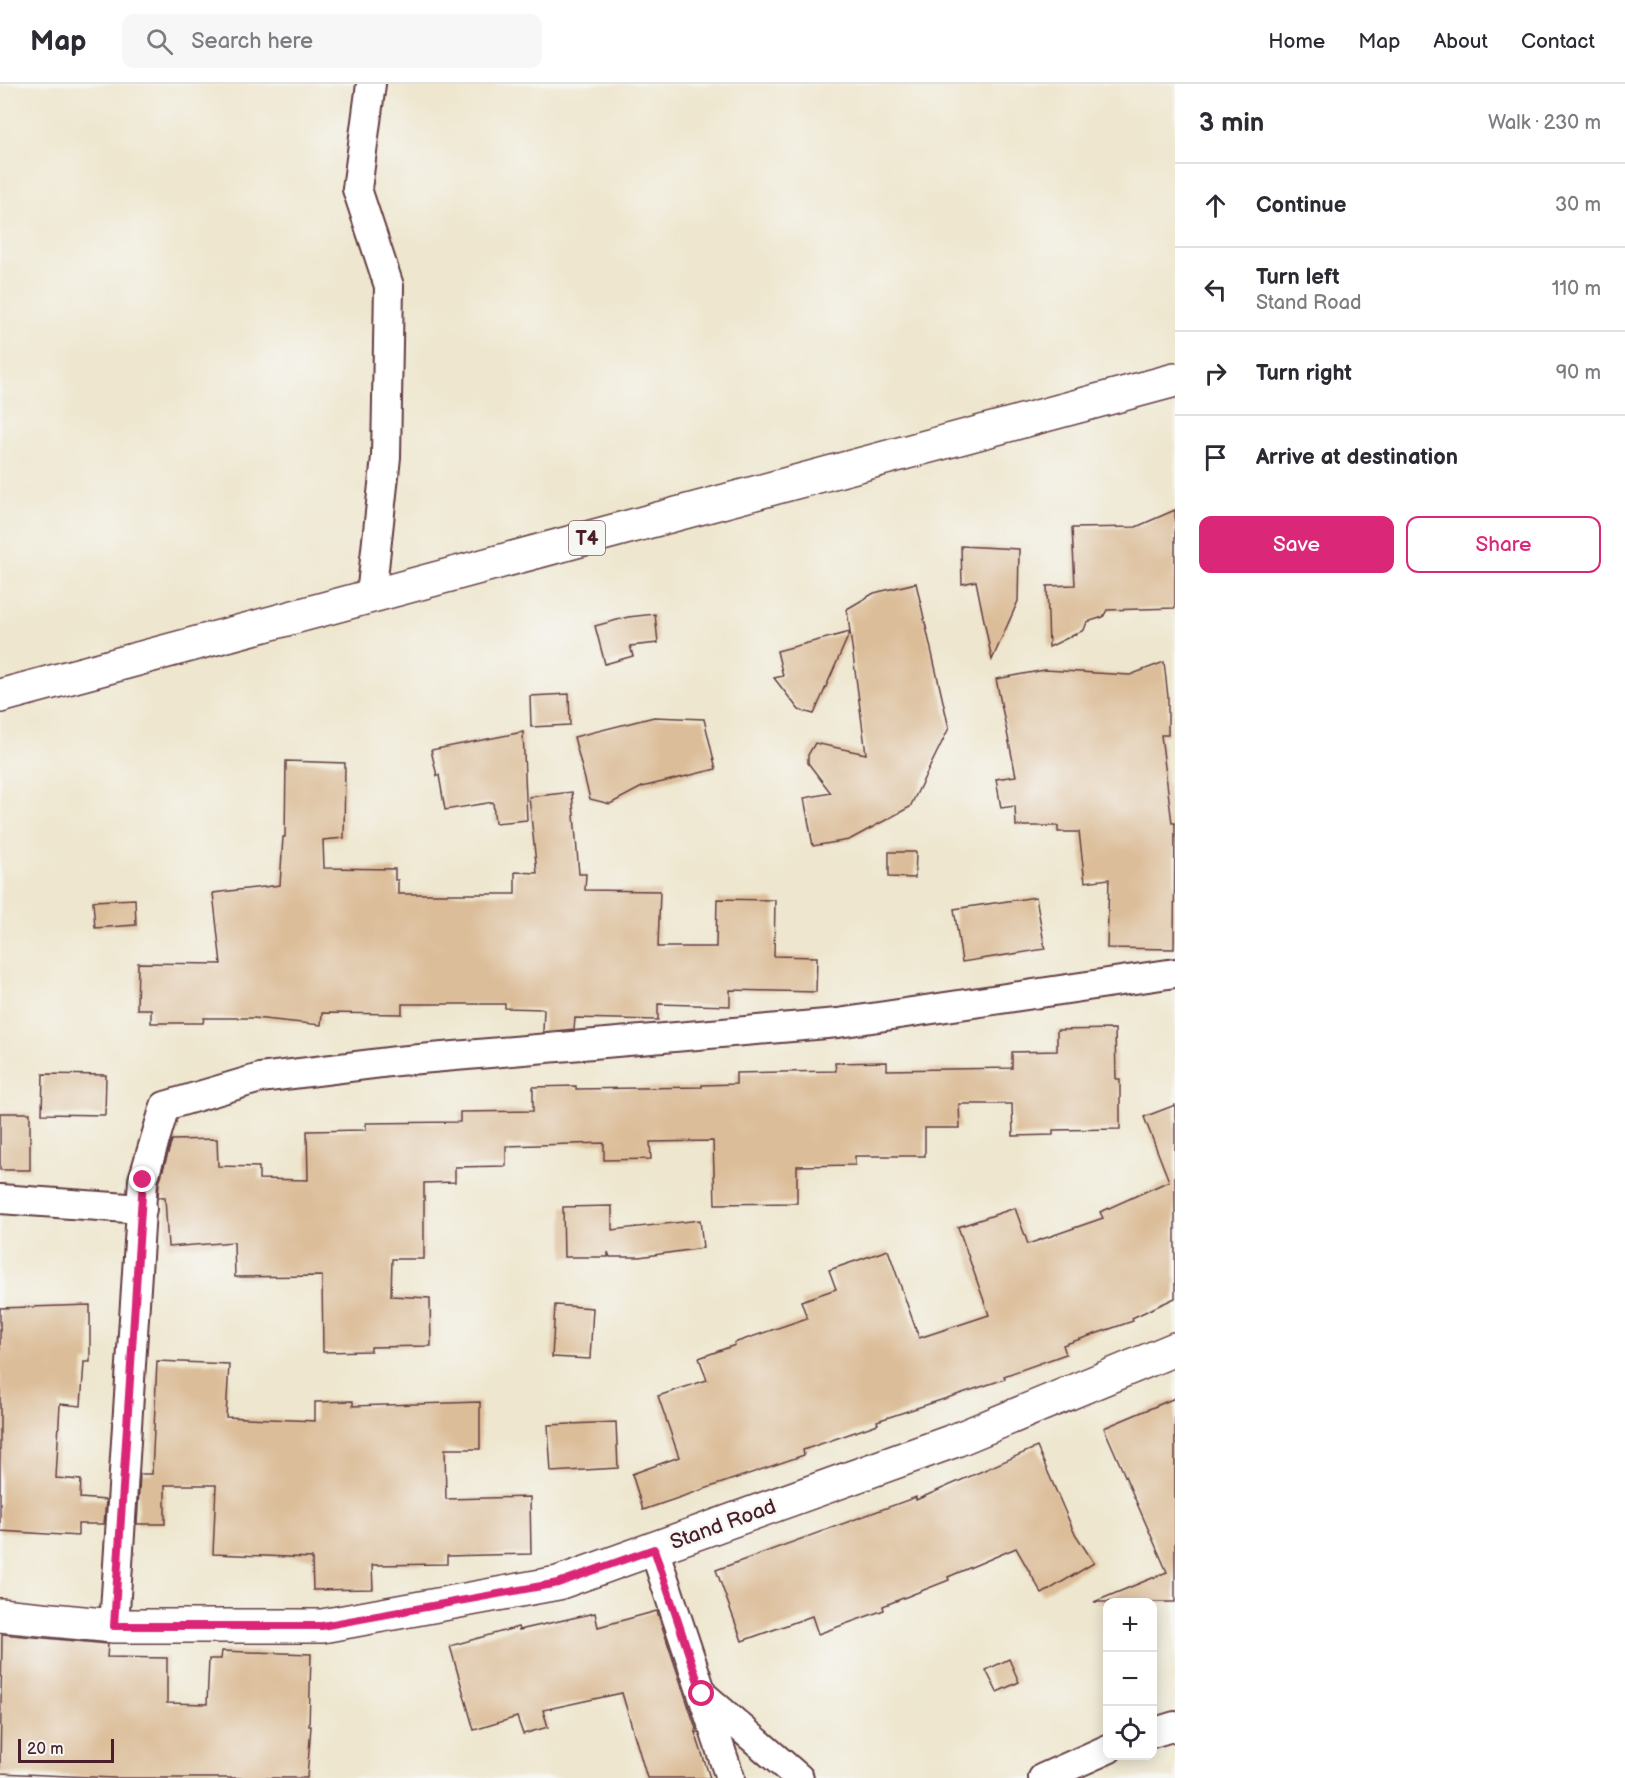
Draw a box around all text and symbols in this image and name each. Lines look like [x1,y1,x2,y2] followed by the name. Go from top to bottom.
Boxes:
[122,14,542,68] search box
[30,25,86,58] text: Map
[143,25,176,58] icon: search
[191,28,313,55] text: Search here
[1268,29,1325,54] text: Home
[1358,29,1400,54] text: Map
[1433,29,1488,54] text: About
[1521,29,1595,54] text: Contact
[1199,108,1264,139] text: 3 min
[1488,111,1601,135] text: Walk · 230 m
[1199,189,1232,222] icon: ahead
[1256,192,1346,219] text: Continue
[1555,193,1601,217] text: 30 m
[1256,264,1340,291] text: Turn left
[1199,273,1232,306] icon: left
[1552,277,1601,301] text: 110 m
[1256,291,1361,315] text: Stand Road
[1199,357,1232,390] icon: right
[1256,360,1352,387] text: Turn right
[1556,361,1601,385] text: 90 m
[1199,441,1232,474] icon: arrive
[1256,444,1458,471] text: Arrive at destination
[1199,516,1394,573] button: Save
[1406,516,1601,573] button: Share
[569,521,605,555] road number: T4
[129,1166,155,1192] route end
[667,1494,779,1555] street label: Stand Road
[1103,1598,1157,1760] map controls
[1103,1598,1157,1652] button: +
[1103,1652,1157,1706] button: −
[688,1680,714,1706] route start
[1103,1706,1157,1760] button: locate
[18,1736,114,1764] scale bar
[27,1740,63,1759] text: 20 m

